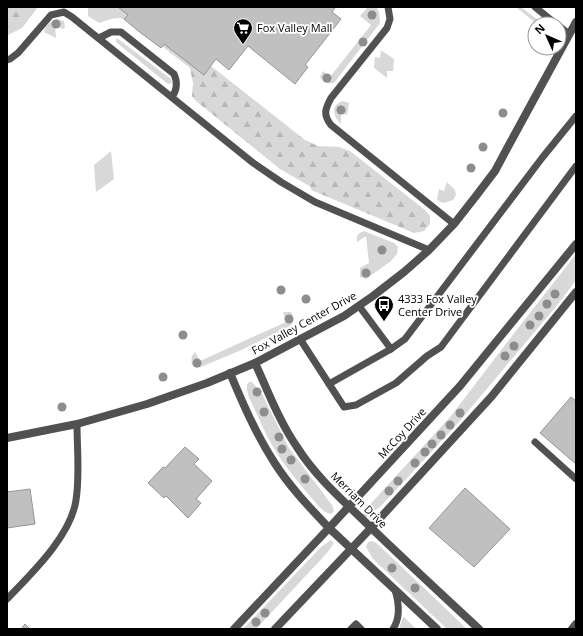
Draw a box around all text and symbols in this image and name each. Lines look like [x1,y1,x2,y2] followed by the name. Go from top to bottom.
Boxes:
[527,16,567,56] north arrow
[232,17,254,45] supermarket icon: Fox Valley Mall
[257,20,332,35] place label: Fox Valley Mall
[531,20,548,37] text: N
[249,287,359,358] street label: Fox Valley Center Drive
[398,291,477,319] place label: 4333 Fox Valley Center Drive
[373,294,395,322] bus stop icon: 4333 Fox Valley Center Drive
[374,404,429,461] street label: McCoy Drive
[328,468,391,531] street label: Merriam Drive

